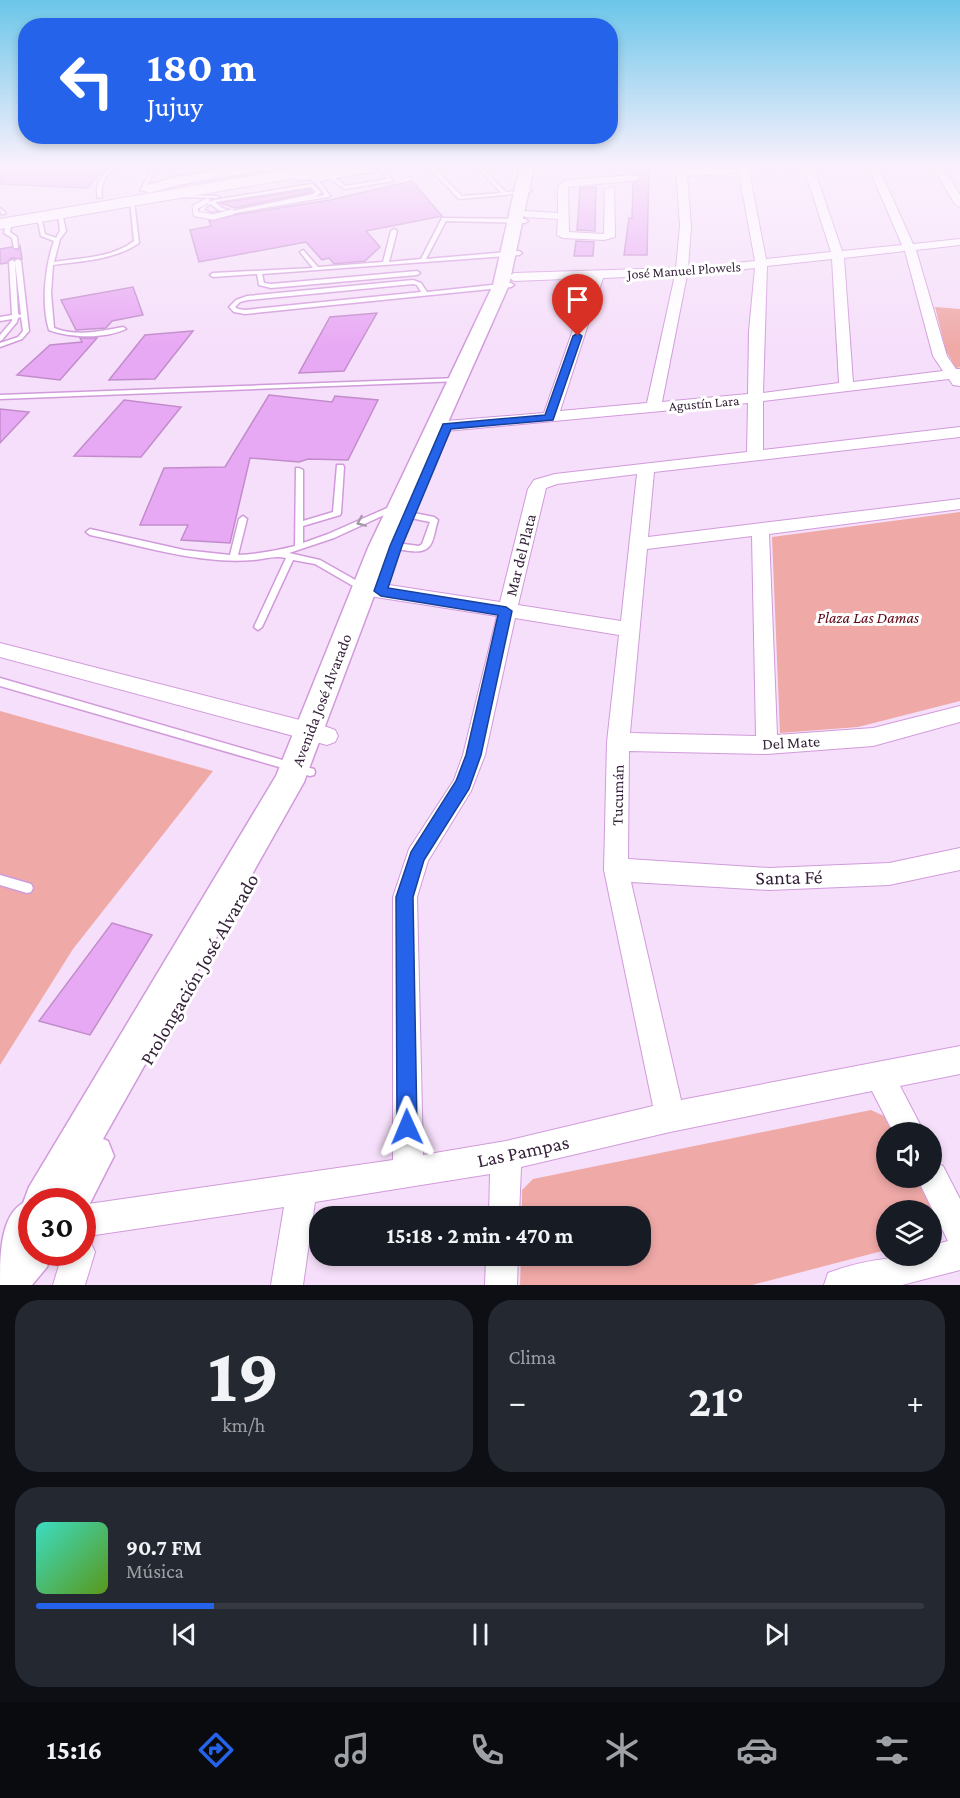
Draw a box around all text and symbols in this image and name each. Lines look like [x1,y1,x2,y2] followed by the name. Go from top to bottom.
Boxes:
[48,42,126,120] icon: left
[147,43,256,90] text: 180 m
[147,92,203,122] text: Jujuy
[625,258,741,282] street label: José Manuel Plowels
[552,274,603,336] pin
[561,283,594,316] icon: arrive
[668,392,740,414] street label: Agustín Lara
[502,512,539,598] street label: Mar del Plata
[356,515,367,527] one-way arrow
[817,609,919,626] park label: Plaza Las Damas
[288,631,356,769] street label: Avenida José Alvarado
[762,732,820,753] street label: Del Mate
[608,764,627,826] street label: Tucumán
[755,865,823,889] street label: Santa Fé
[135,869,264,1069] street label: Prolongación José Alvarado
[375,1095,439,1159] position arrow
[876,1122,942,1266] map controls
[876,1122,942,1188] button: sound
[475,1130,571,1172] street label: Las Pampas
[18,1188,96,1266] speed limit sign: 30
[876,1200,942,1266] button: layers
[387,1223,573,1248] text: 15:18 · 2 min · 470 m
[208,1331,280,1418] text: 19
[509,1346,556,1368] text: Clima
[688,1376,744,1426] text: 21°
[509,1383,526,1420] text: −
[907,1383,924,1420] text: +
[222,1414,265,1436] text: km/h
[126,1535,202,1560] text: 90.7 FM
[126,1560,184,1582] text: Música
[168,1618,201,1651] icon: previous
[464,1618,497,1651] icon: pause
[760,1618,793,1651] icon: next
[195,1729,237,1771] icon: directions
[331,1729,373,1771] icon: music
[466,1729,508,1771] icon: phone
[601,1729,643,1771] icon: climate
[736,1729,778,1771] icon: car
[871,1729,913,1771] icon: filters
[47,1735,102,1765] text: 15:16

